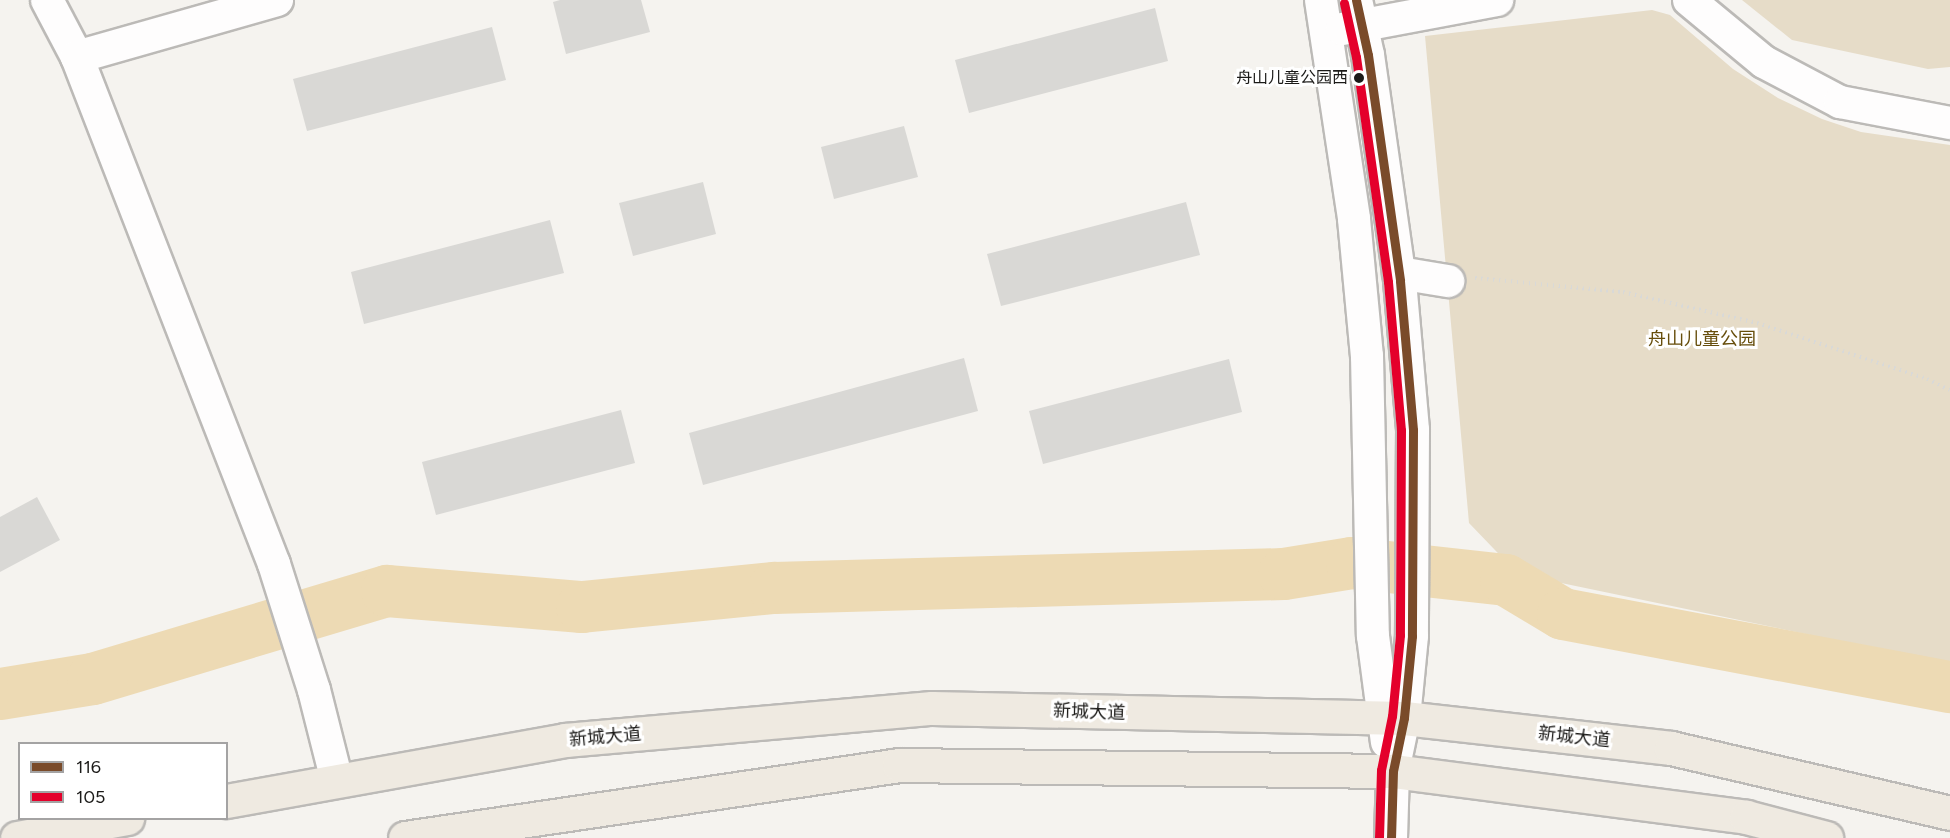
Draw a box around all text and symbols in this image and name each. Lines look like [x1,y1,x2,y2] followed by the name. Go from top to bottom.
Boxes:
[1236,68,1348,88] place label: 舟山儿童公园西
[1353,72,1365,84] marker: 舟山儿童公园西
[1648,328,1756,350] park label: 舟山儿童公园
[1053,700,1125,724] street label: 新城大道
[1537,722,1611,752] street label: 新城大道
[568,723,642,751] street label: 新城大道
[18,742,228,820] legend
[76,756,101,778] text: 116
[76,786,105,808] text: 105

